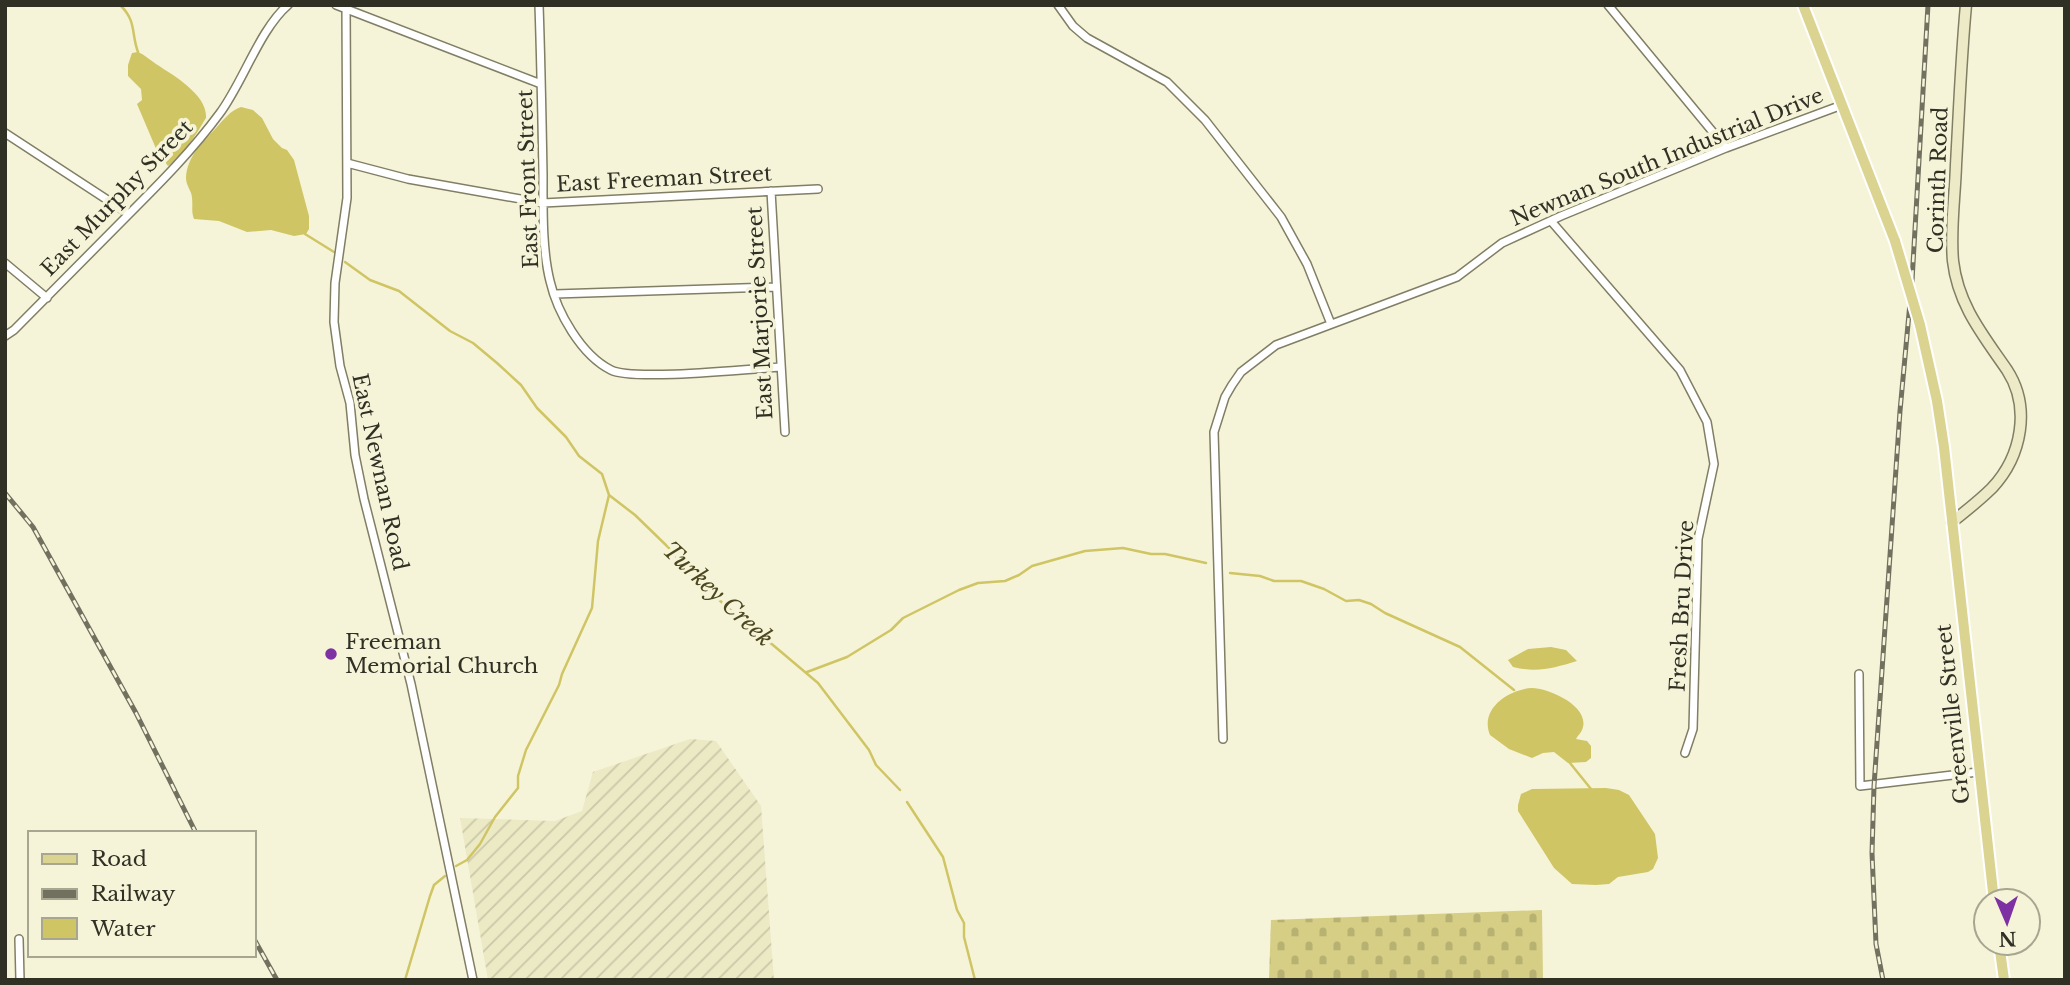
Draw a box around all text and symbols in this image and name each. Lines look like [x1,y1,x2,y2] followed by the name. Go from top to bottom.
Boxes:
[1507,82,1827,232] street label: Newnan South Industrial Drive
[512,89,544,269] street label: East Front Street
[1922,106,1954,254] street label: Corinth Road
[36,114,198,282] street label: East Murphy Street
[555,160,773,198] street label: East Freeman Street
[741,206,779,420] street label: East Marjorie Street
[346,371,414,573] street label: East Newnan Road
[1665,519,1699,693] street label: Fresh Bru Drive
[657,536,779,652] water label: Turkey Creek
[1931,623,1975,805] street label: Greenville Street
[345,629,538,679] place label: Freeman Memorial Church
[323,646,339,662] marker: Freeman Memorial Church
[28,831,256,957] legend
[91,846,147,872] text: Road
[91,881,176,907] text: Railway
[1972,887,2042,957] north arrow
[90,916,155,942] text: Water
[1998,927,2017,950] text: N

